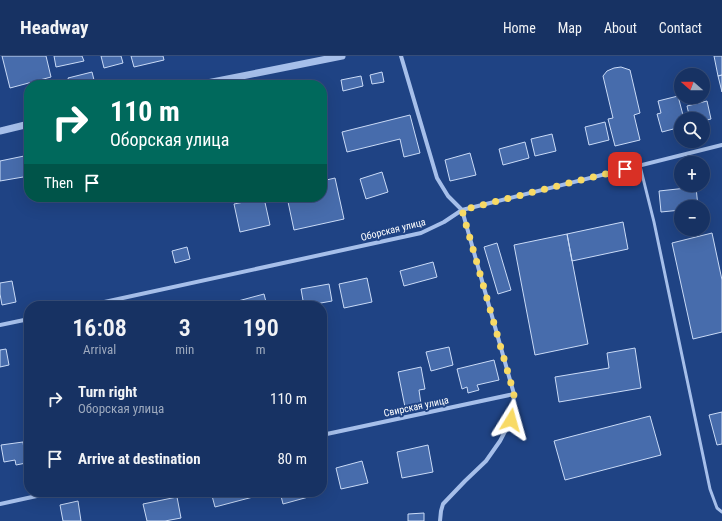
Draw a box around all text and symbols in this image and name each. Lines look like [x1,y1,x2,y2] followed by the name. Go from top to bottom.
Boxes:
[20,16,88,39] text: Headway
[503,20,536,36] text: Home
[558,20,582,36] text: Map
[604,20,637,36] text: About
[659,20,702,36] text: Contact
[674,68,710,104] north arrow
[674,68,710,236] map controls
[110,95,180,128] text: 110 m
[44,96,96,148] icon: right
[674,112,710,148] button: search
[110,129,229,150] text: Оборская улица
[608,152,642,186] pin
[674,156,710,192] button: +
[614,158,636,180] icon: arrive
[81,172,103,194] icon: arrive
[44,174,73,192] text: Then
[674,200,710,236] button: −
[360,216,427,243] street label: Оборская улица
[72,314,127,342] text: 16:08
[179,314,191,342] text: 3
[243,314,279,342] text: 190
[83,342,116,357] text: Arrival
[175,342,194,357] text: min
[256,342,266,357] text: m
[78,383,137,401] text: Turn right
[44,388,66,410] icon: right
[270,390,307,408] text: 110 m
[383,394,450,419] street label: Свирская улица
[490,399,532,441] position arrow
[78,401,164,416] text: Оборская улица
[44,448,66,470] icon: arrive
[78,450,201,468] text: Arrive at destination
[277,450,307,468] text: 80 m

